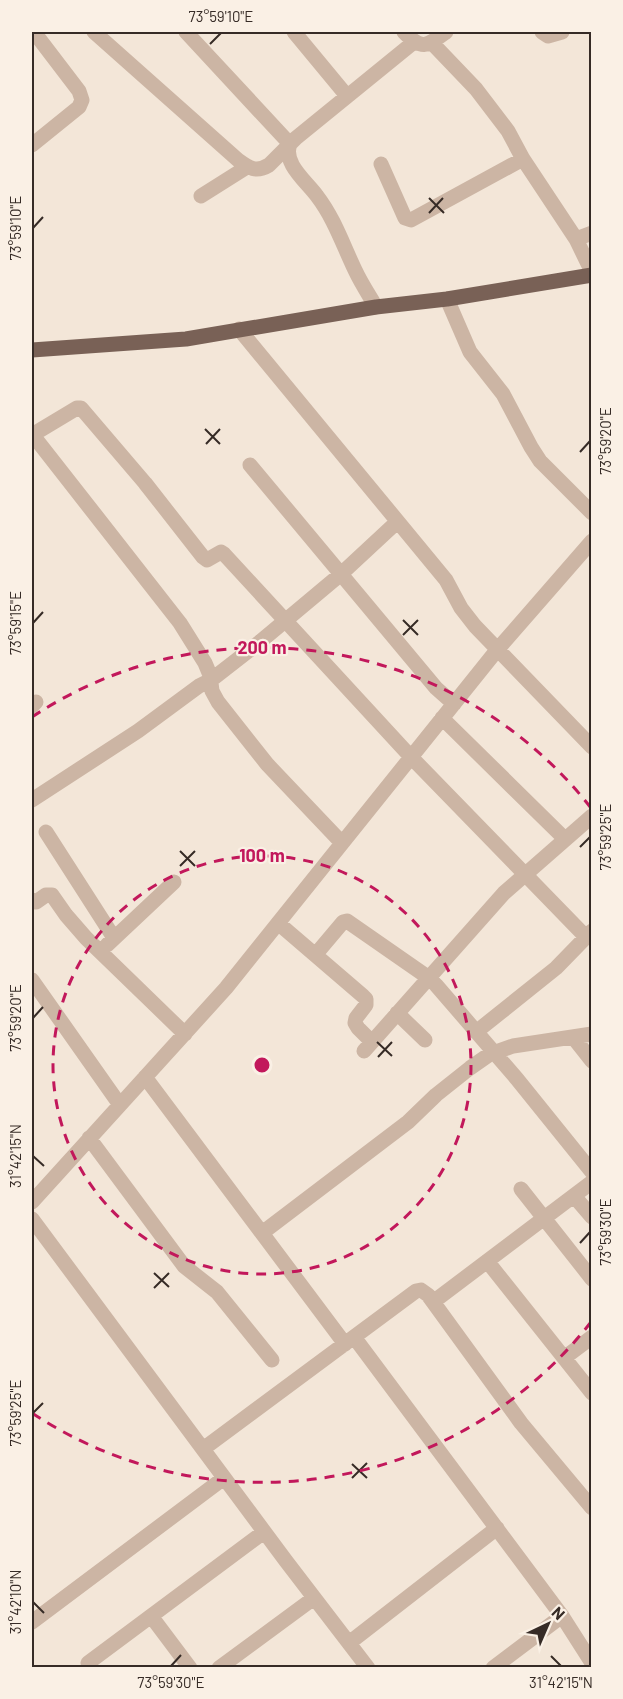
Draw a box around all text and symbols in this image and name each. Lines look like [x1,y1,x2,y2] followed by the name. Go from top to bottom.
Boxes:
[189,7,253,25] text: 73°59'10"E
[6,196,24,260] text: 73°59'10"E
[596,407,614,475] text: 73°59'20"E
[6,591,24,655] text: 73°59'15"E
[237,636,287,658] text: 200 m
[596,804,614,870] text: 73°59'25"E
[239,844,285,866] text: 100 m
[6,984,24,1052] text: 73°59'20"E
[252,1055,272,1075] centre of rings
[6,1124,24,1188] text: 31°42'15"N
[596,1198,614,1266] text: 73°59'30"E
[6,1380,24,1446] text: 73°59'25"E
[6,1570,24,1634] text: 31°42'10"N
[518,1594,578,1654] north arrow
[548,1602,569,1623] text: N
[137,1673,205,1691] text: 73°59'30"E
[529,1673,593,1691] text: 31°42'15"N

